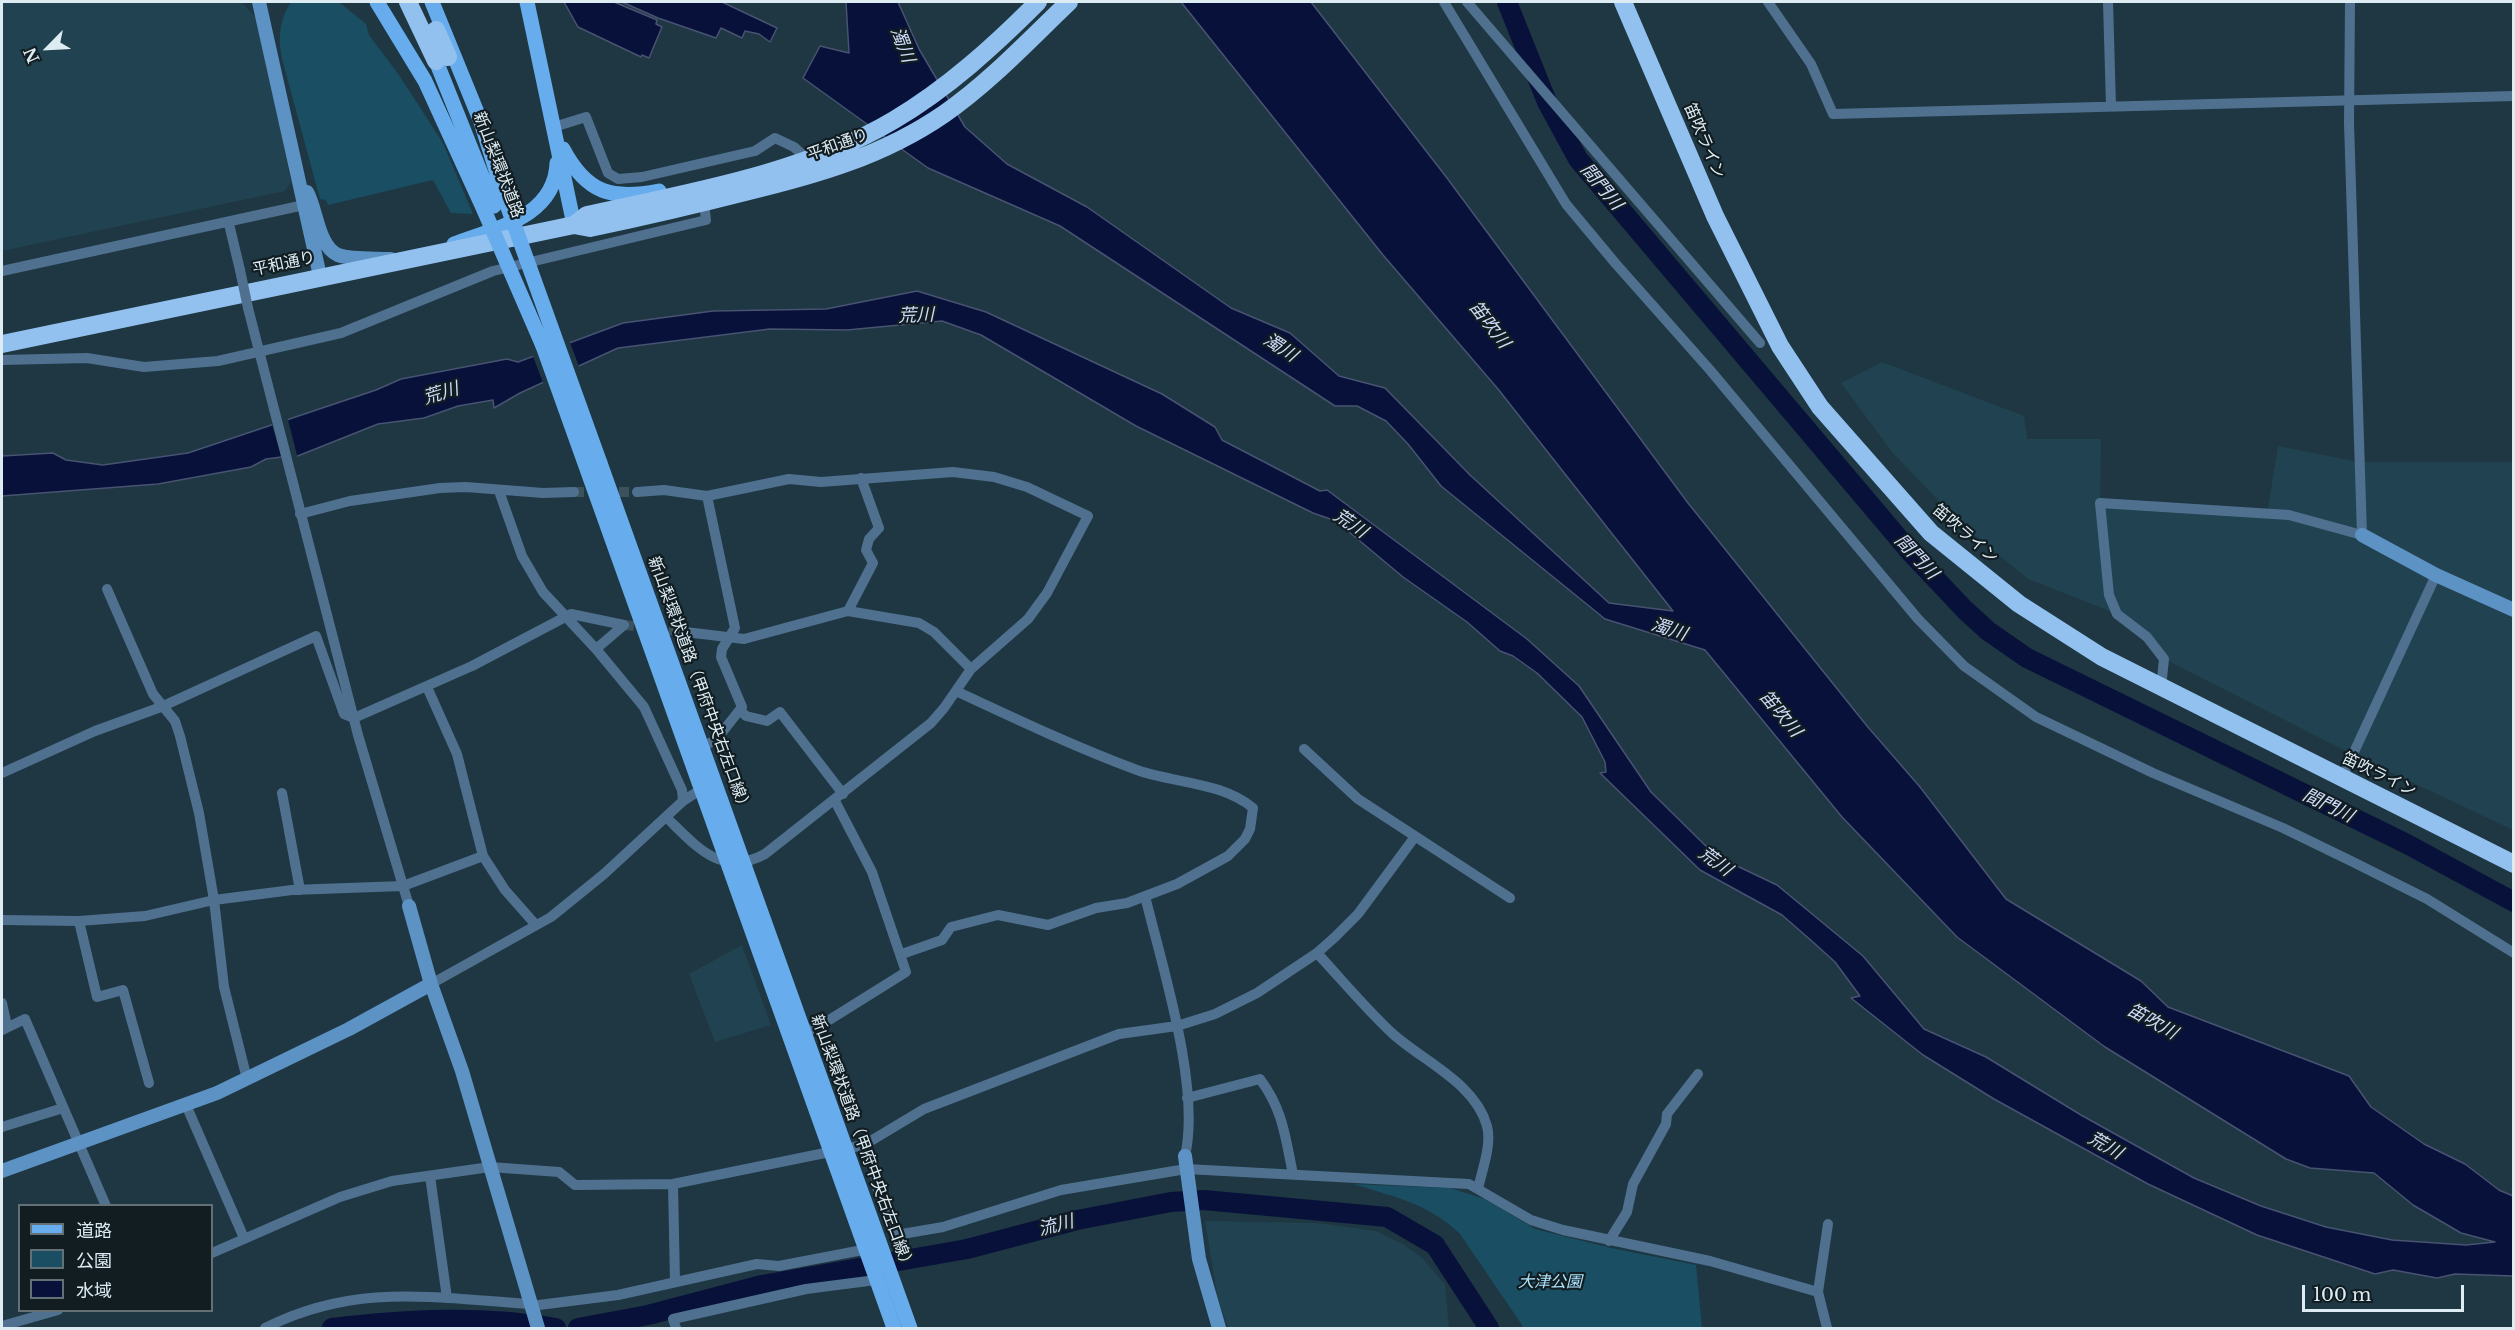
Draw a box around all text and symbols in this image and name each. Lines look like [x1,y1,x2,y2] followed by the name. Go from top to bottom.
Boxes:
[18,18,78,78] north arrow
[885,24,919,66] water label: 濁川
[19,44,44,66] text: N
[1680,100,1728,182] street label: 笛吹ライン
[469,109,527,221] street label: 新山梨環状道路
[805,125,871,165] street label: 平和通り
[1575,159,1627,215] water label: 間門川
[251,248,317,280] street label: 平和通り
[1464,297,1514,353] water label: 笛吹川
[898,305,934,327] water label: 荒川
[1259,329,1301,367] water label: 濁川
[421,378,461,410] water label: 荒川
[1929,501,2001,567] street label: 笛吹ライン
[1329,505,1371,543] water label: 荒川
[1890,530,1942,584] water label: 間門川
[643,554,755,816] street label: 新山梨環状道路（甲府中央右左口線）
[1649,614,1689,646] water label: 濁川
[1754,686,1806,742] water label: 笛吹川
[2339,749,2419,801] street label: 笛吹ライン
[2299,784,2357,828] water label: 間門川
[1694,843,1736,881] water label: 荒川
[2123,999,2181,1045] water label: 笛吹川
[806,1012,918,1274] street label: 新山梨環状道路（甲府中央右左口線）
[2084,1128,2126,1164] water label: 荒川
[18,1204,213,1312] legend
[1036,1211,1076,1241] water label: 流川
[76,1220,112,1242] text: 道路
[76,1250,112,1272] text: 公園
[1518,1272,1582,1292] park label: 大津公園
[2305,1273,2467,1311] scale bar
[76,1280,112,1302] text: 水域
[2313,1284,2371,1306] text: 100 m

